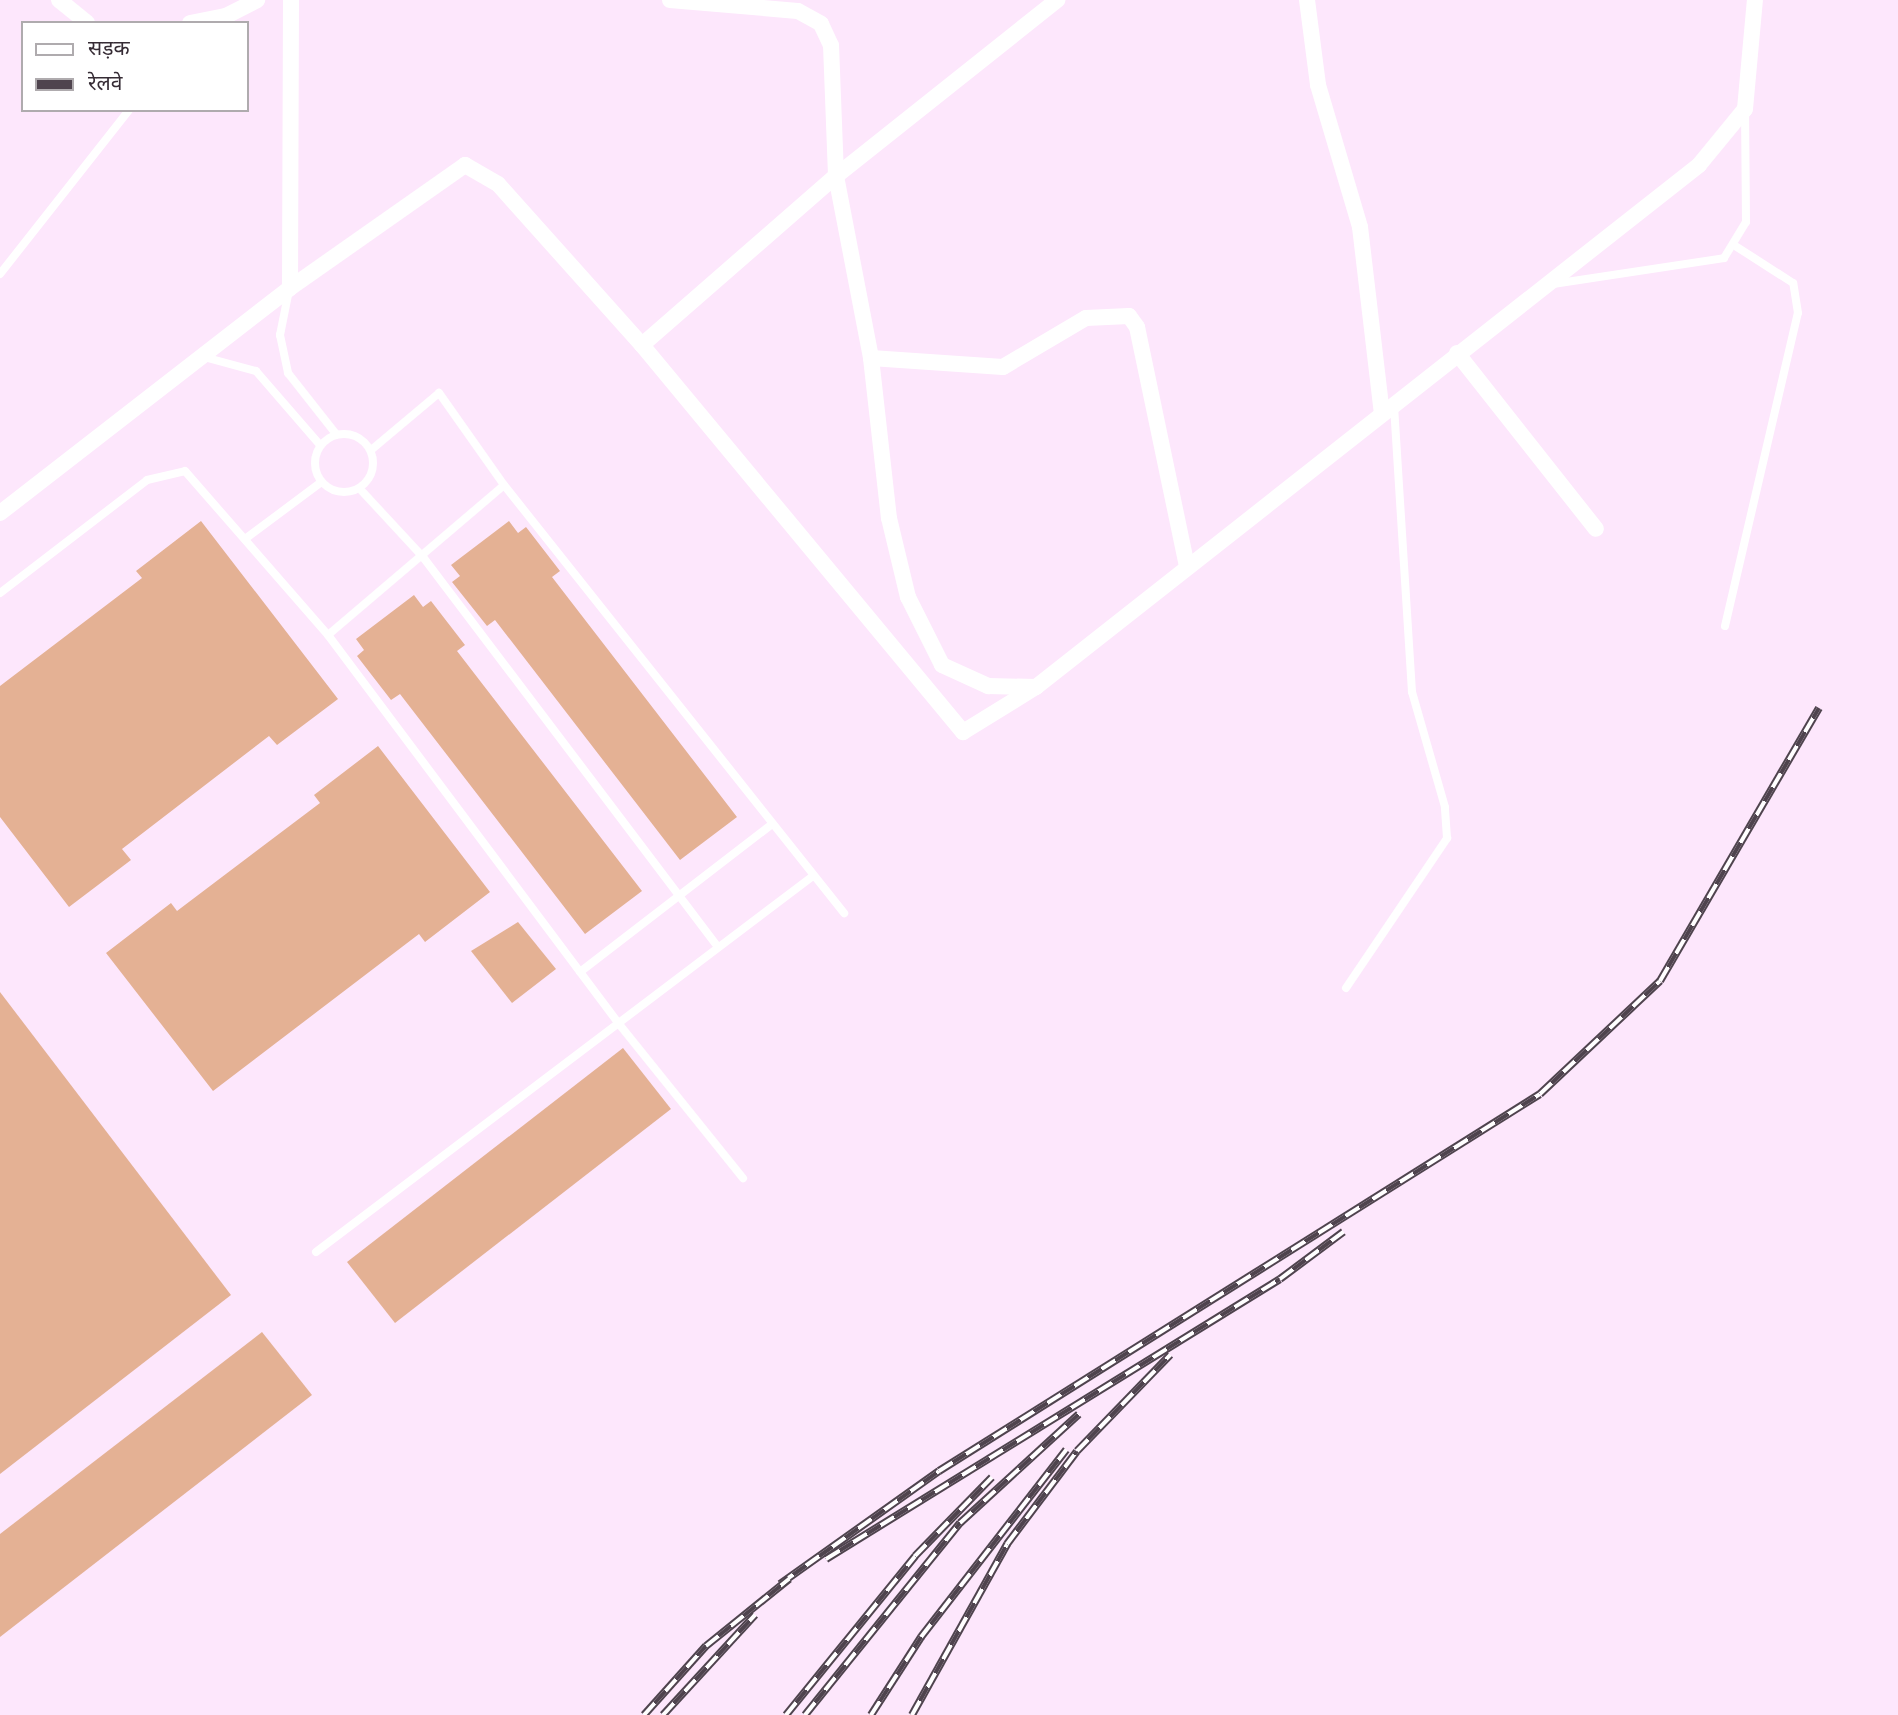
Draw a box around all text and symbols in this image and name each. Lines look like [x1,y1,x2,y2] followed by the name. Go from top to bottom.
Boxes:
[21,21,248,112] legend
[88,36,130,59] text: सड़क
[88,71,123,94] text: रेलवे

